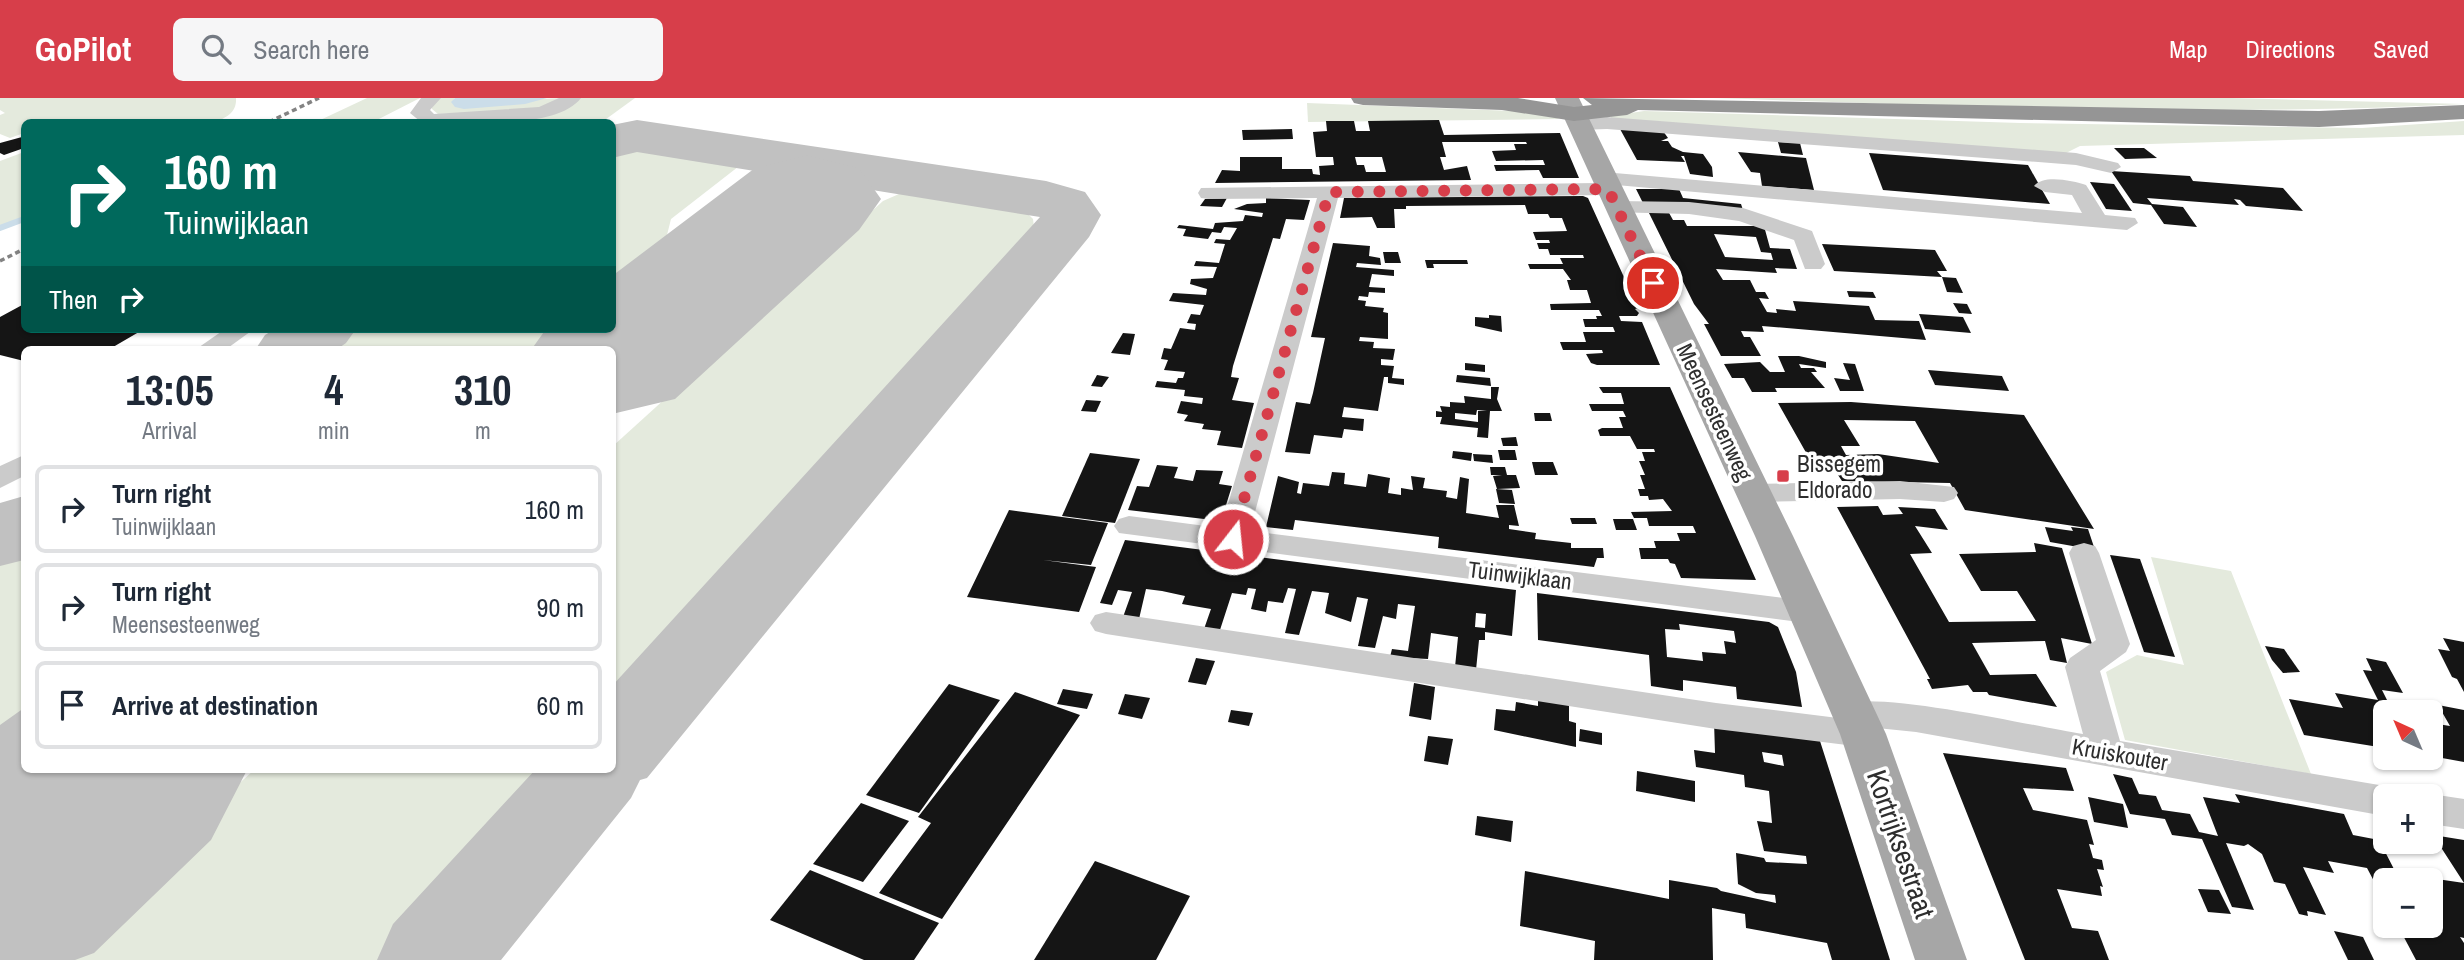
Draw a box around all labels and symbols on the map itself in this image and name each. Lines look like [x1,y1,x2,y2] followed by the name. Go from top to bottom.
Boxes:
[1623,253,1683,313] pin
[1670,338,1760,486] street label: Meensesteenweg
[1797,448,1881,505] place label: Bissegem Eldorado
[1775,468,1791,484] marker: Bissegem Eldorado
[1196,502,1270,576] position arrow
[1466,553,1574,597] street label: Tuinwijklaan
[2373,700,2443,770] north arrow
[2070,730,2171,778] street label: Kruiskouter
[1858,765,1944,923] street label: Kortrijksestraat

